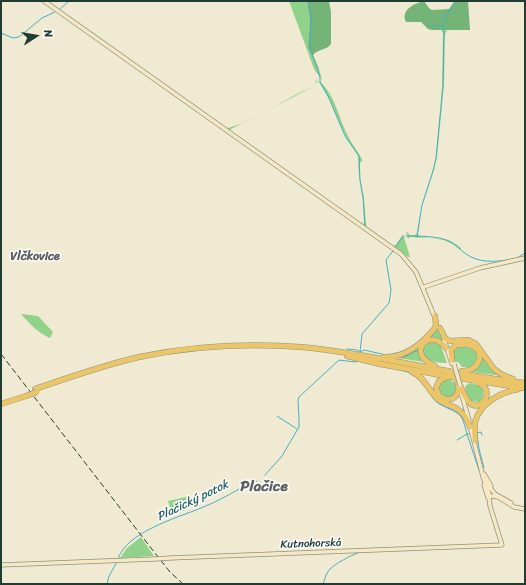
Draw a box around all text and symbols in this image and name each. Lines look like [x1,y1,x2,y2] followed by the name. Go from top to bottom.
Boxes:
[16,16,56,56] north arrow
[38,28,58,39] text: N
[10,250,60,264] district label: Vlčkovice
[155,477,231,525] water label: Plačický potok
[240,478,288,496] district label: Plačice
[280,536,342,552] street label: Kutnohorská

